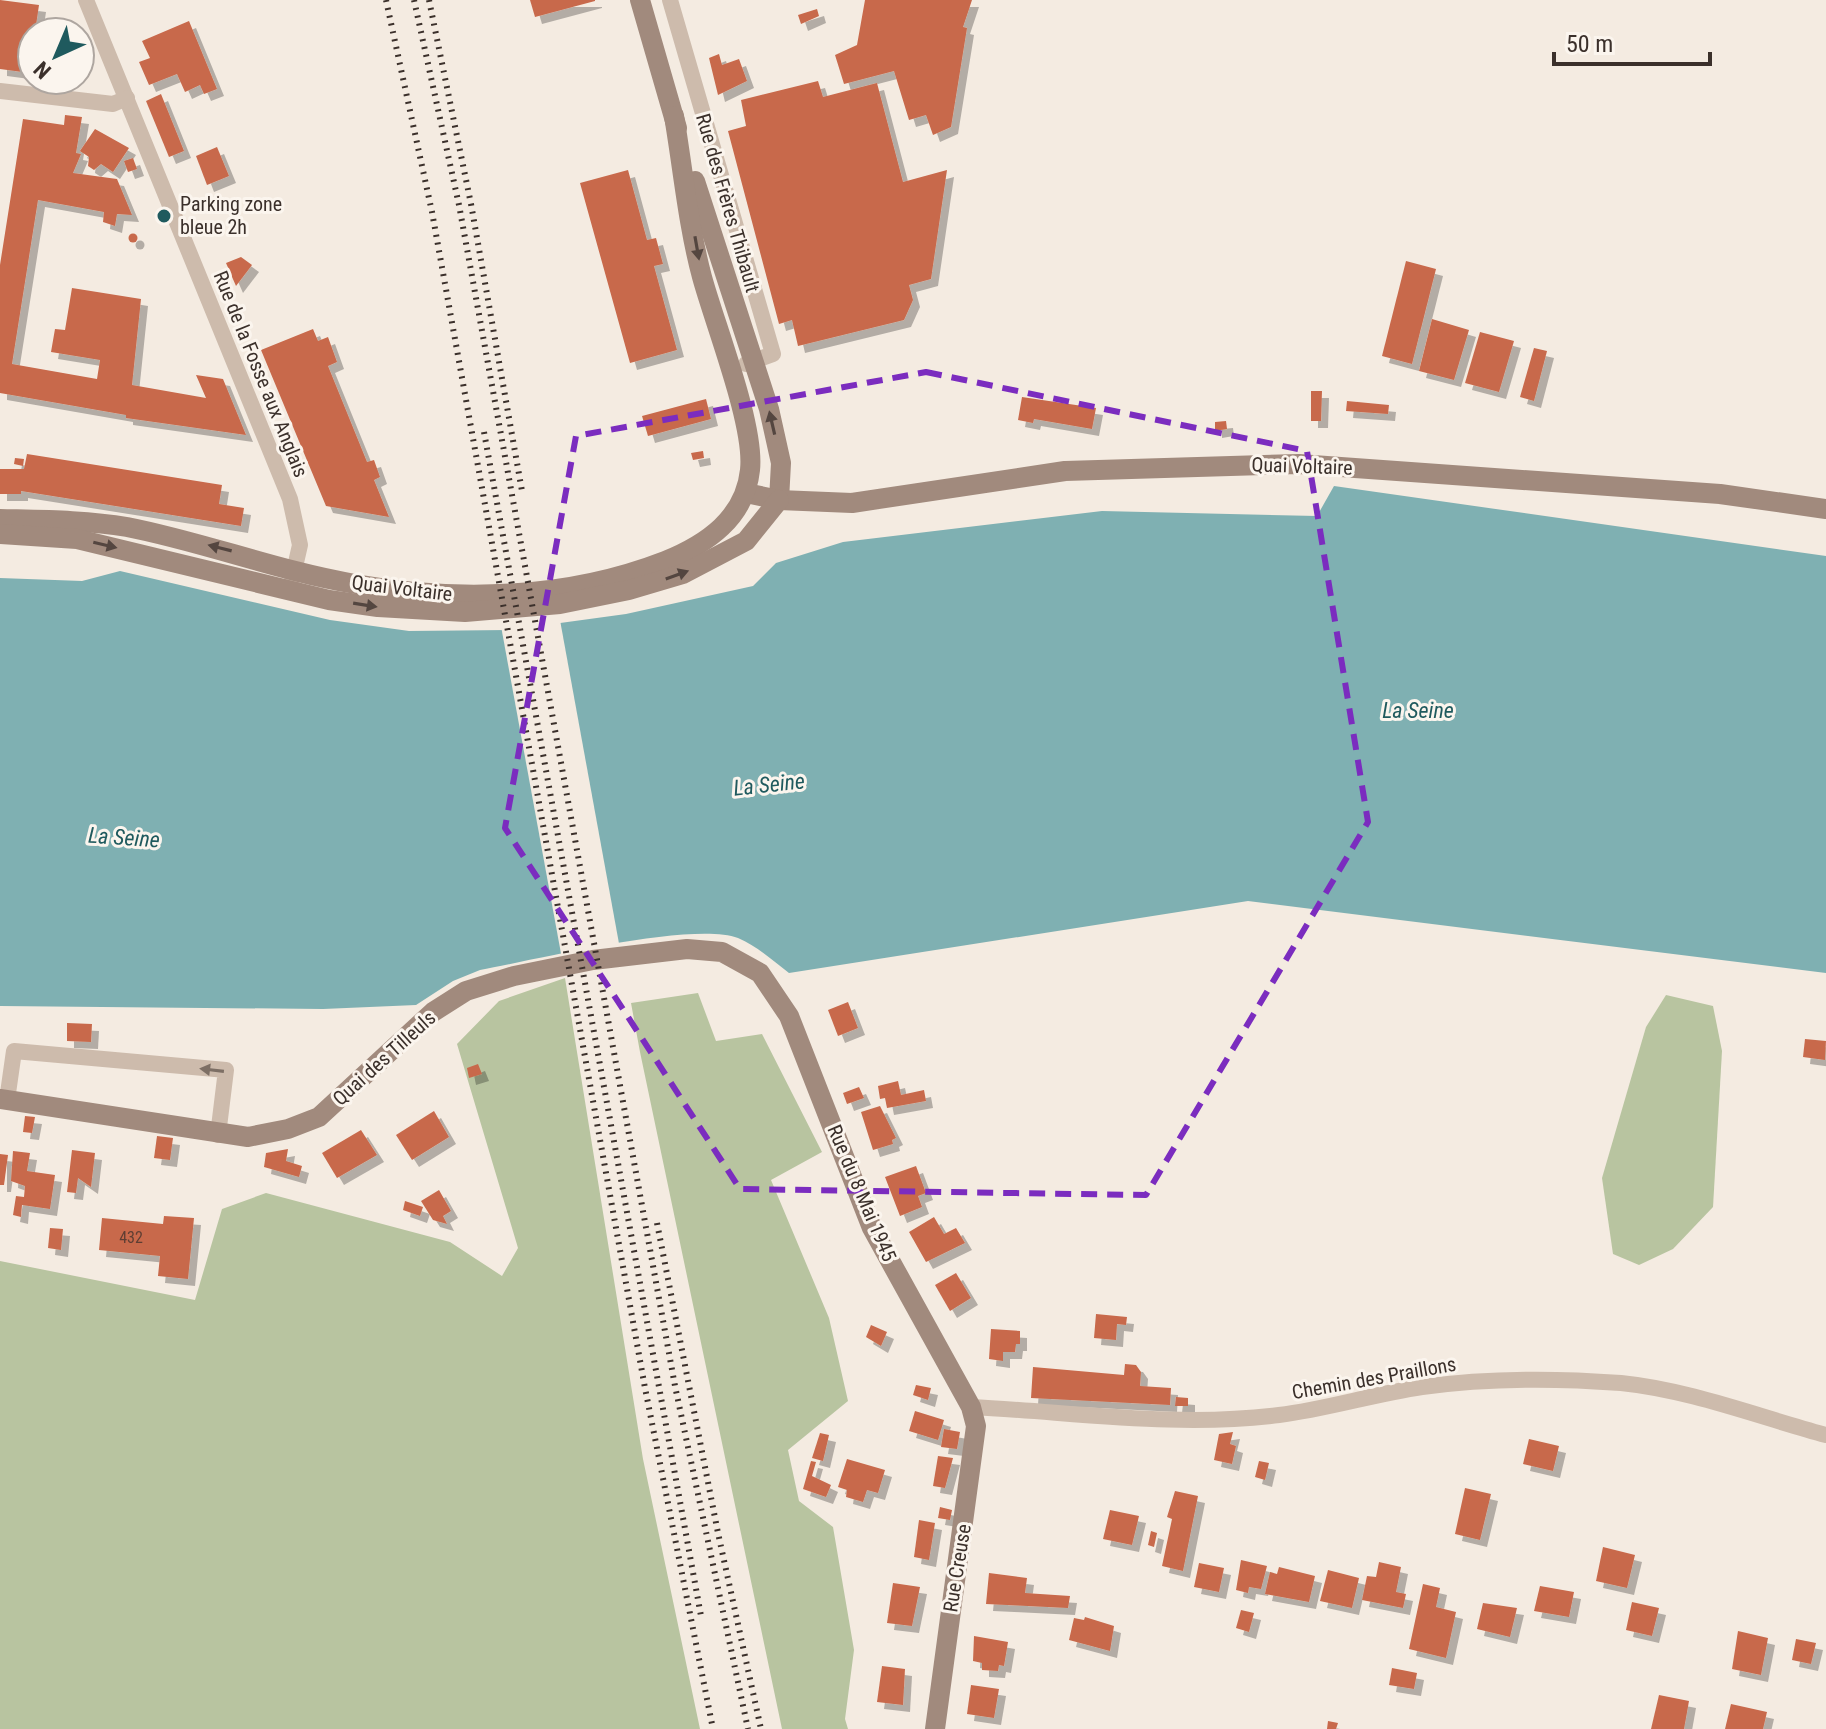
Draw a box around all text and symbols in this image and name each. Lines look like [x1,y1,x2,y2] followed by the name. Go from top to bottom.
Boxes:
[16,16,96,96] north arrow
[1554,16,1710,66] scale bar
[1566,30,1613,58] text: 50 m
[29,56,56,84] text: N
[691,111,765,295] street label: Rue des Frères Thibault
[180,192,282,239] place label: Parking zone bleue 2h
[155,207,173,225] marker: Parking zone bleue 2h
[691,236,703,261] one-way arrow
[209,267,313,481] street label: Rue de la Fosse aux Anglais
[765,410,778,435] one-way arrow
[1251,452,1353,480] street label: Quai Voltaire
[93,539,118,552] one-way arrow
[208,542,233,554] one-way arrow
[665,568,689,581] one-way arrow
[350,570,454,606] street label: Quai Voltaire
[353,600,378,612] one-way arrow
[1382,698,1454,723] water label: La Seine
[732,768,806,801] water label: La Seine
[87,823,161,852] water label: La Seine
[328,1006,440,1110] street label: Quai des Tilleuls
[200,1063,225,1076] one-way arrow
[822,1121,902,1265] street label: Rue du 8 Mai 1945
[119,1228,143,1247] house number: 432
[1290,1352,1458,1404] street label: Chemin des Praillons
[938,1522,976,1614] street label: Rue Creuse

